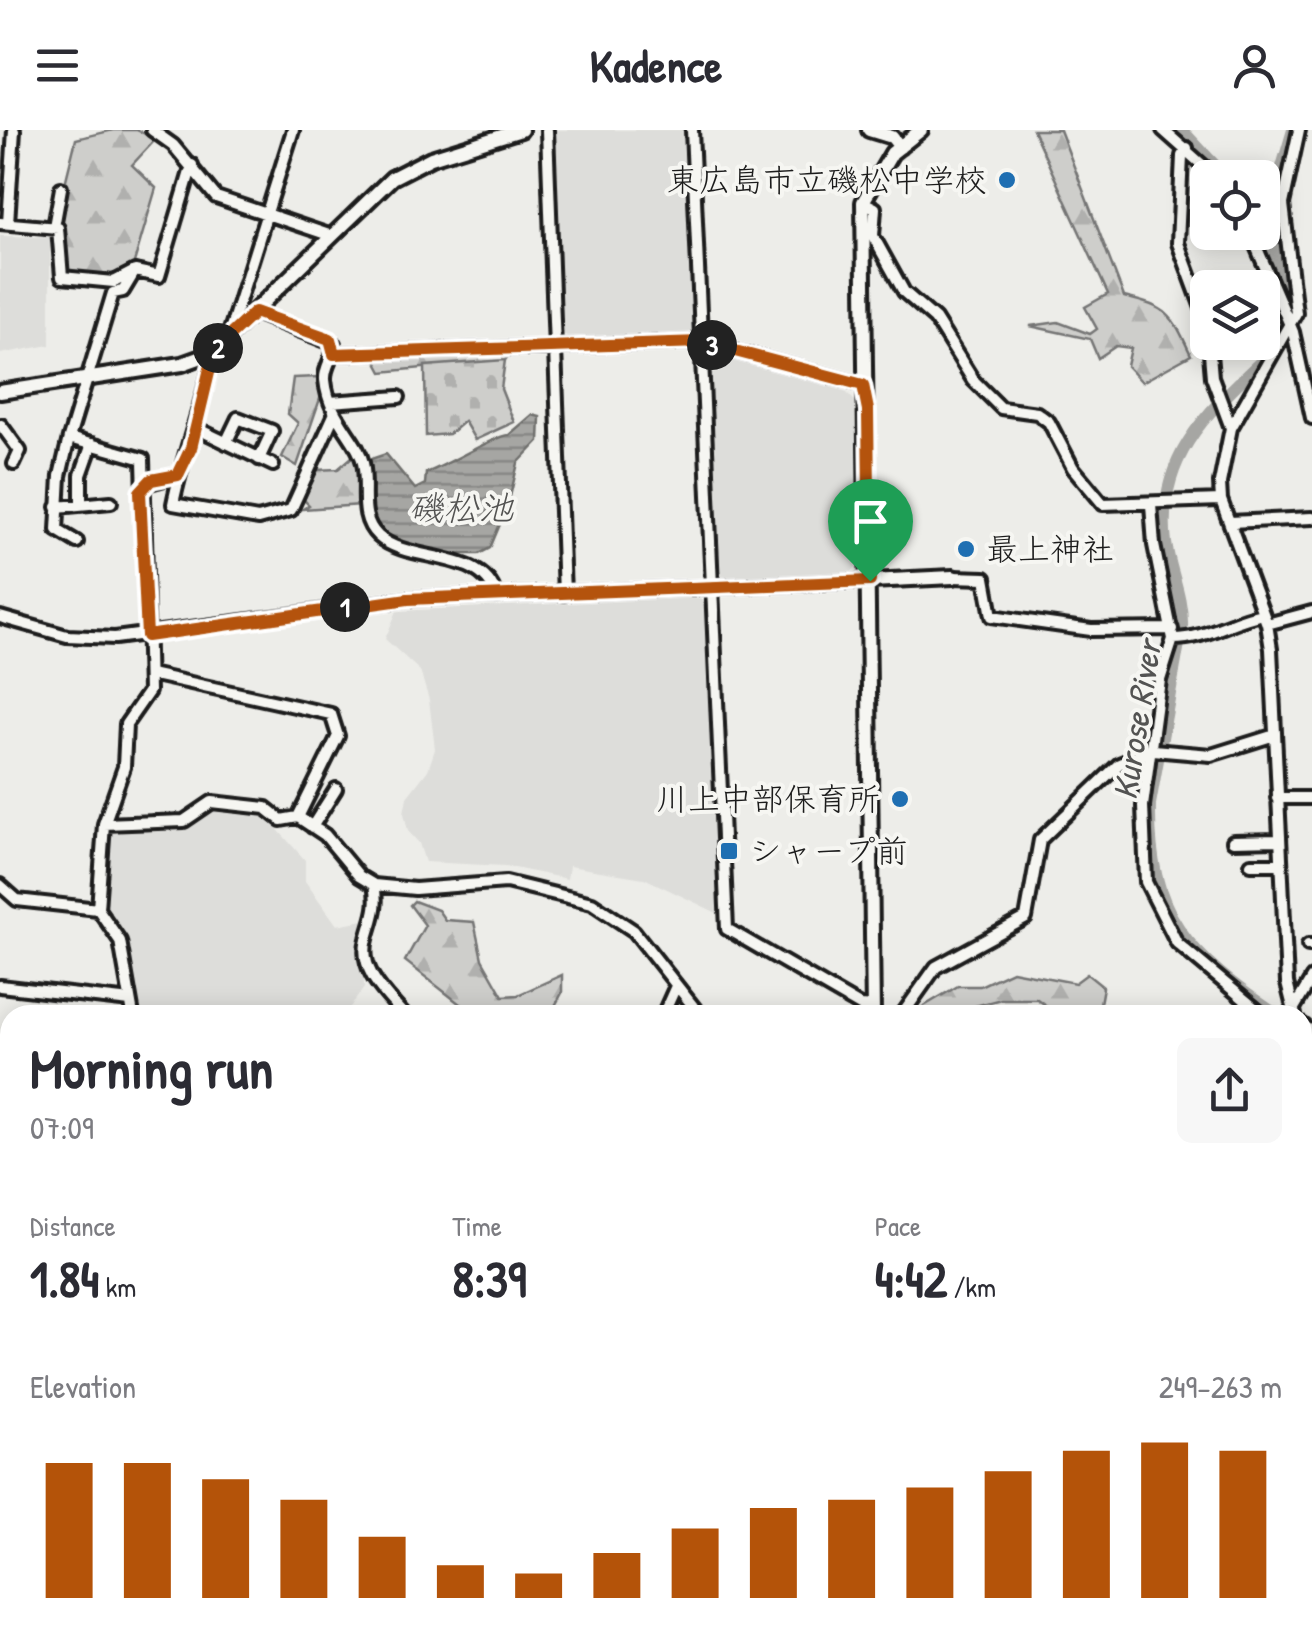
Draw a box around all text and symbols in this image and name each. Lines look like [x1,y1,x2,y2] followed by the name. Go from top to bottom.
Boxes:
[590,35,722,96] text: Kadence
[30,38,85,93] icon: menu
[1227,38,1282,93] icon: person
[667,158,987,201] place label: 東広島市立磯松中学校
[1190,160,1280,360] map controls
[1190,160,1280,250] button: locate
[996,169,1018,191] marker: 東広島市立磯松中学校
[1190,270,1280,360] button: layers
[687,320,737,370] pin: 3
[193,323,243,373] pin: 2
[706,326,718,364] text: 3
[211,329,225,367] text: 2
[828,479,913,582] pin
[408,484,514,531] water label: 磯松池
[843,494,898,549] icon: arrive
[986,527,1114,570] place label: 最上神社
[955,538,977,560] marker: 最上神社
[320,582,370,632] pin: 1
[340,588,350,626] text: 1
[1101,633,1173,803] water label: Kurose River
[656,777,880,820] place label: 川上中部保育所
[889,788,911,810] marker: 川上中部保育所
[749,829,908,872] place label: シャープ前
[718,840,740,862] marker: シャープ前
[30,1031,273,1105] text: Morning run
[1177,1038,1282,1143] button: share
[30,1106,94,1149] text: 07:09
[30,1207,116,1245] text: Distance
[452,1207,502,1245] text: Time
[875,1207,921,1245] text: Pace
[30,1245,99,1313] text: 1.84
[452,1245,526,1313] text: 8:39
[875,1245,947,1313] text: 4:42
[99,1268,136,1306] text: km
[947,1268,996,1306] text: /km
[30,1365,136,1408] text: Elevation
[1159,1365,1282,1408] text: 249–263 m

